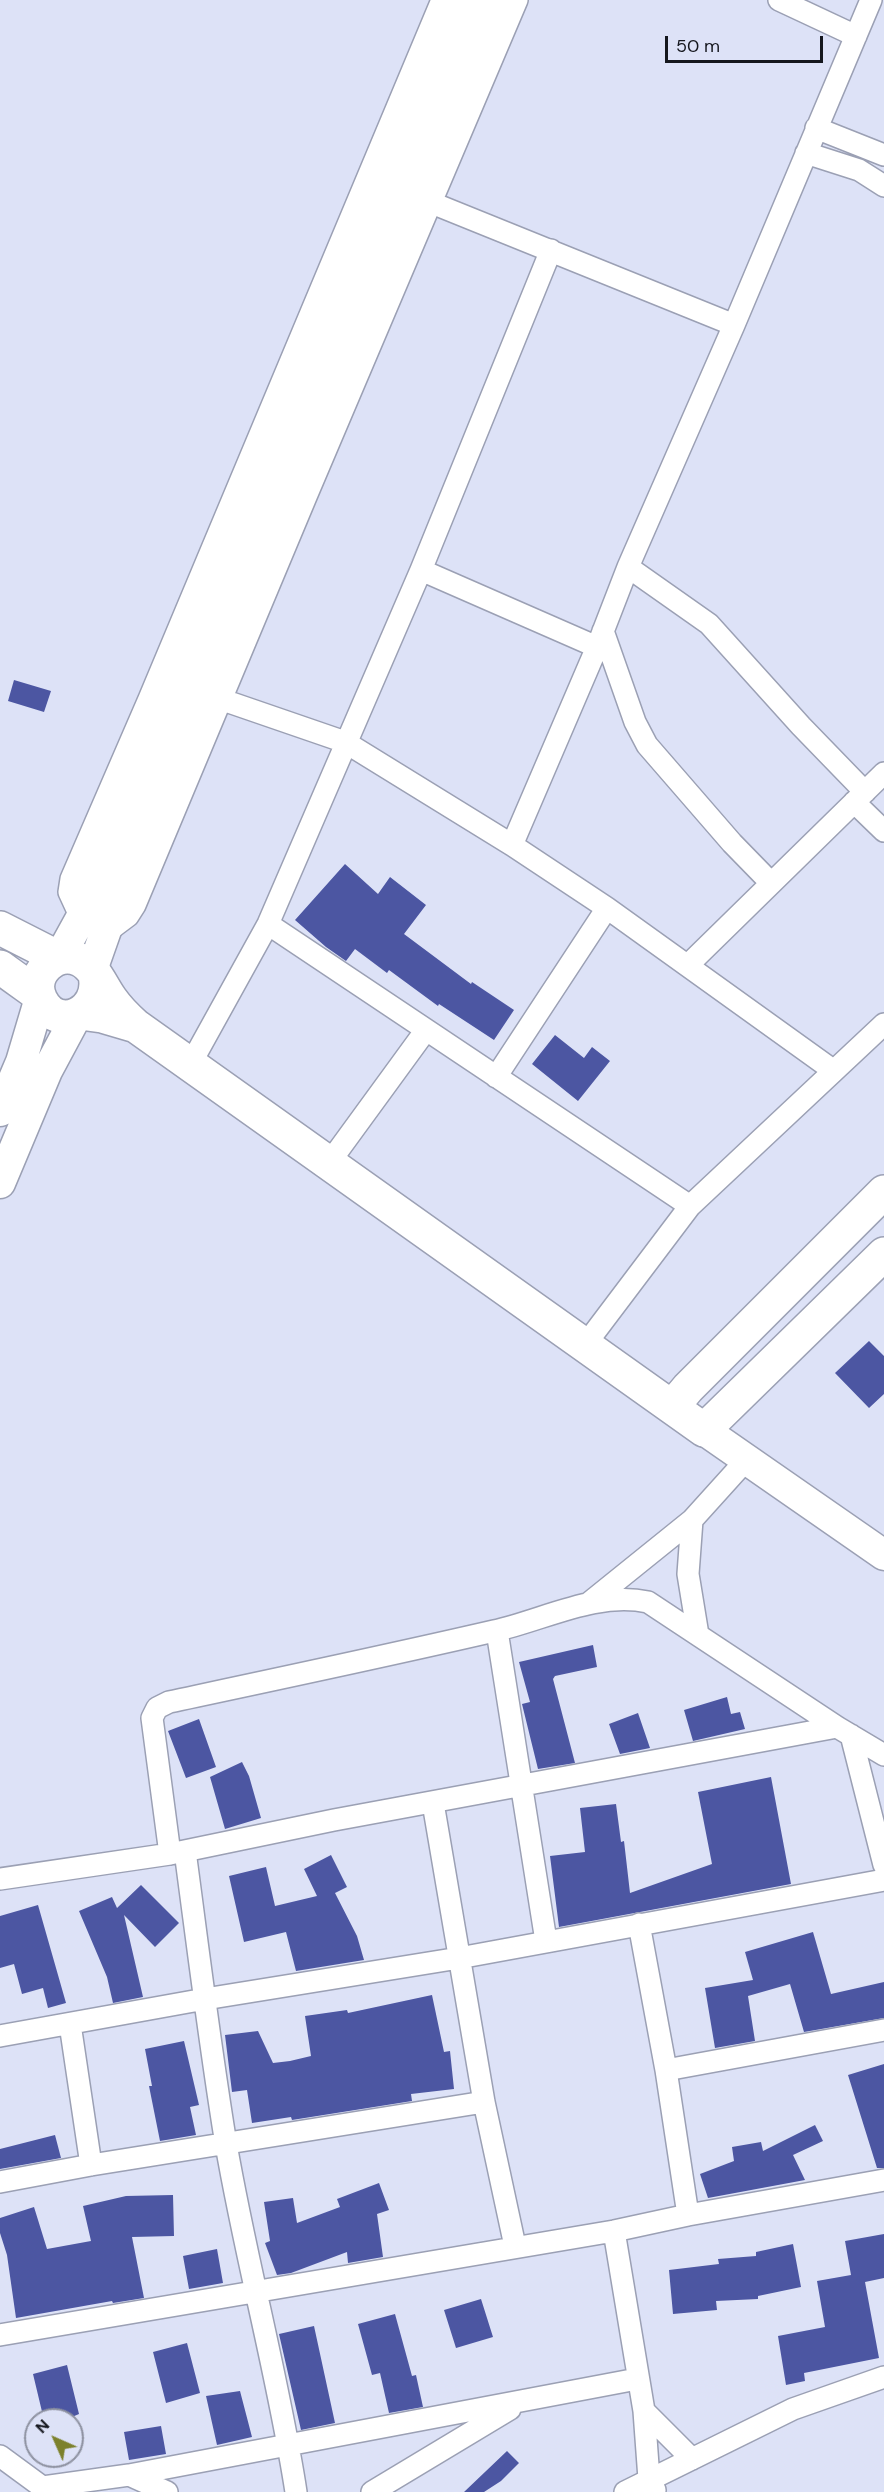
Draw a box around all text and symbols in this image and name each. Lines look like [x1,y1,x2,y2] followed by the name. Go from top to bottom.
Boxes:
[668,24,826,62] scale bar
[676,34,720,58] text: 50 m
[24,2408,84,2468] north arrow
[31,2415,54,2438] text: N

